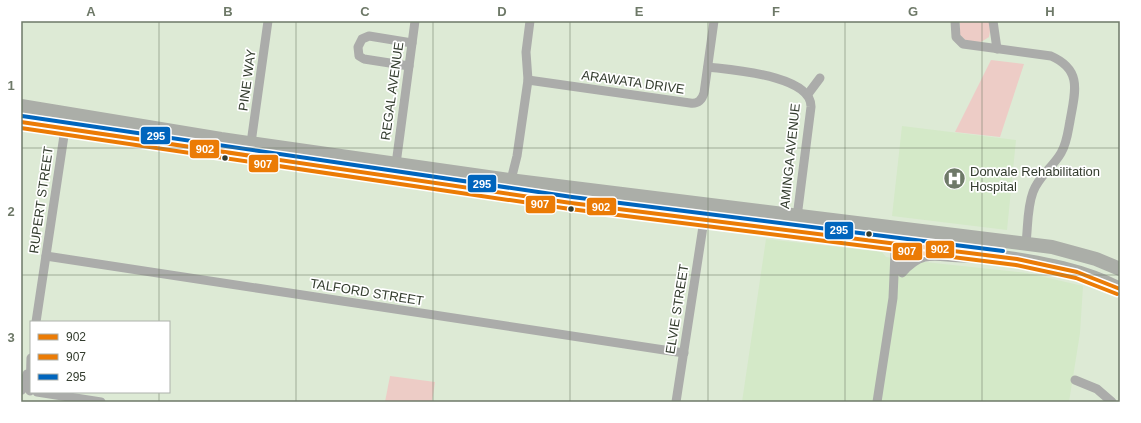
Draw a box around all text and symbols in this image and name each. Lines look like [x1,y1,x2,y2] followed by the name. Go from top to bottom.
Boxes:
[86,4,96,19] text: A
[223,4,233,19] text: B
[360,4,370,19] text: C
[497,4,507,19] text: D
[635,4,644,19] text: E
[772,4,780,19] text: F
[908,4,918,19] text: G
[1045,4,1055,19] text: H
[378,41,406,141] street label: REGAL AVENUE
[235,48,259,112] street label: PINE WAY
[580,67,686,97] street label: ARAWATA DRIVE
[7,78,15,93] text: 1
[777,102,803,209] street label: AMINGA AVENUE
[140,126,171,145] line badge: 295
[147,130,165,142] text: 295
[189,139,220,159] line badge: 902
[196,143,214,155] text: 902
[26,145,56,254] street label: RUPERT STREET
[220,153,230,163] unlabelled marker
[248,154,279,173] line badge: 907
[254,158,272,170] text: 907
[970,164,1100,194] place label: Donvale Rehabilitation Hospital
[941,165,967,191] hospital icon: Donvale Rehabilitation Hospital
[467,174,497,193] line badge: 295
[473,178,491,190] text: 295
[525,195,556,214] line badge: 907
[586,197,617,216] line badge: 902
[531,198,549,210] text: 907
[592,201,610,213] text: 902
[7,204,15,219] text: 2
[566,204,576,214] unlabelled marker
[824,221,854,240] line badge: 295
[830,224,848,236] text: 295
[864,229,874,239] unlabelled marker
[925,240,955,259] line badge: 902
[892,242,923,261] line badge: 907
[931,243,949,255] text: 902
[898,245,916,257] text: 907
[662,263,692,355] street label: ELVIE STREET
[309,276,425,308] street label: TALFORD STREET
[30,321,170,393] legend
[7,330,15,345] text: 3
[66,330,86,344] text: 902
[66,350,86,364] text: 907
[66,370,86,384] text: 295

